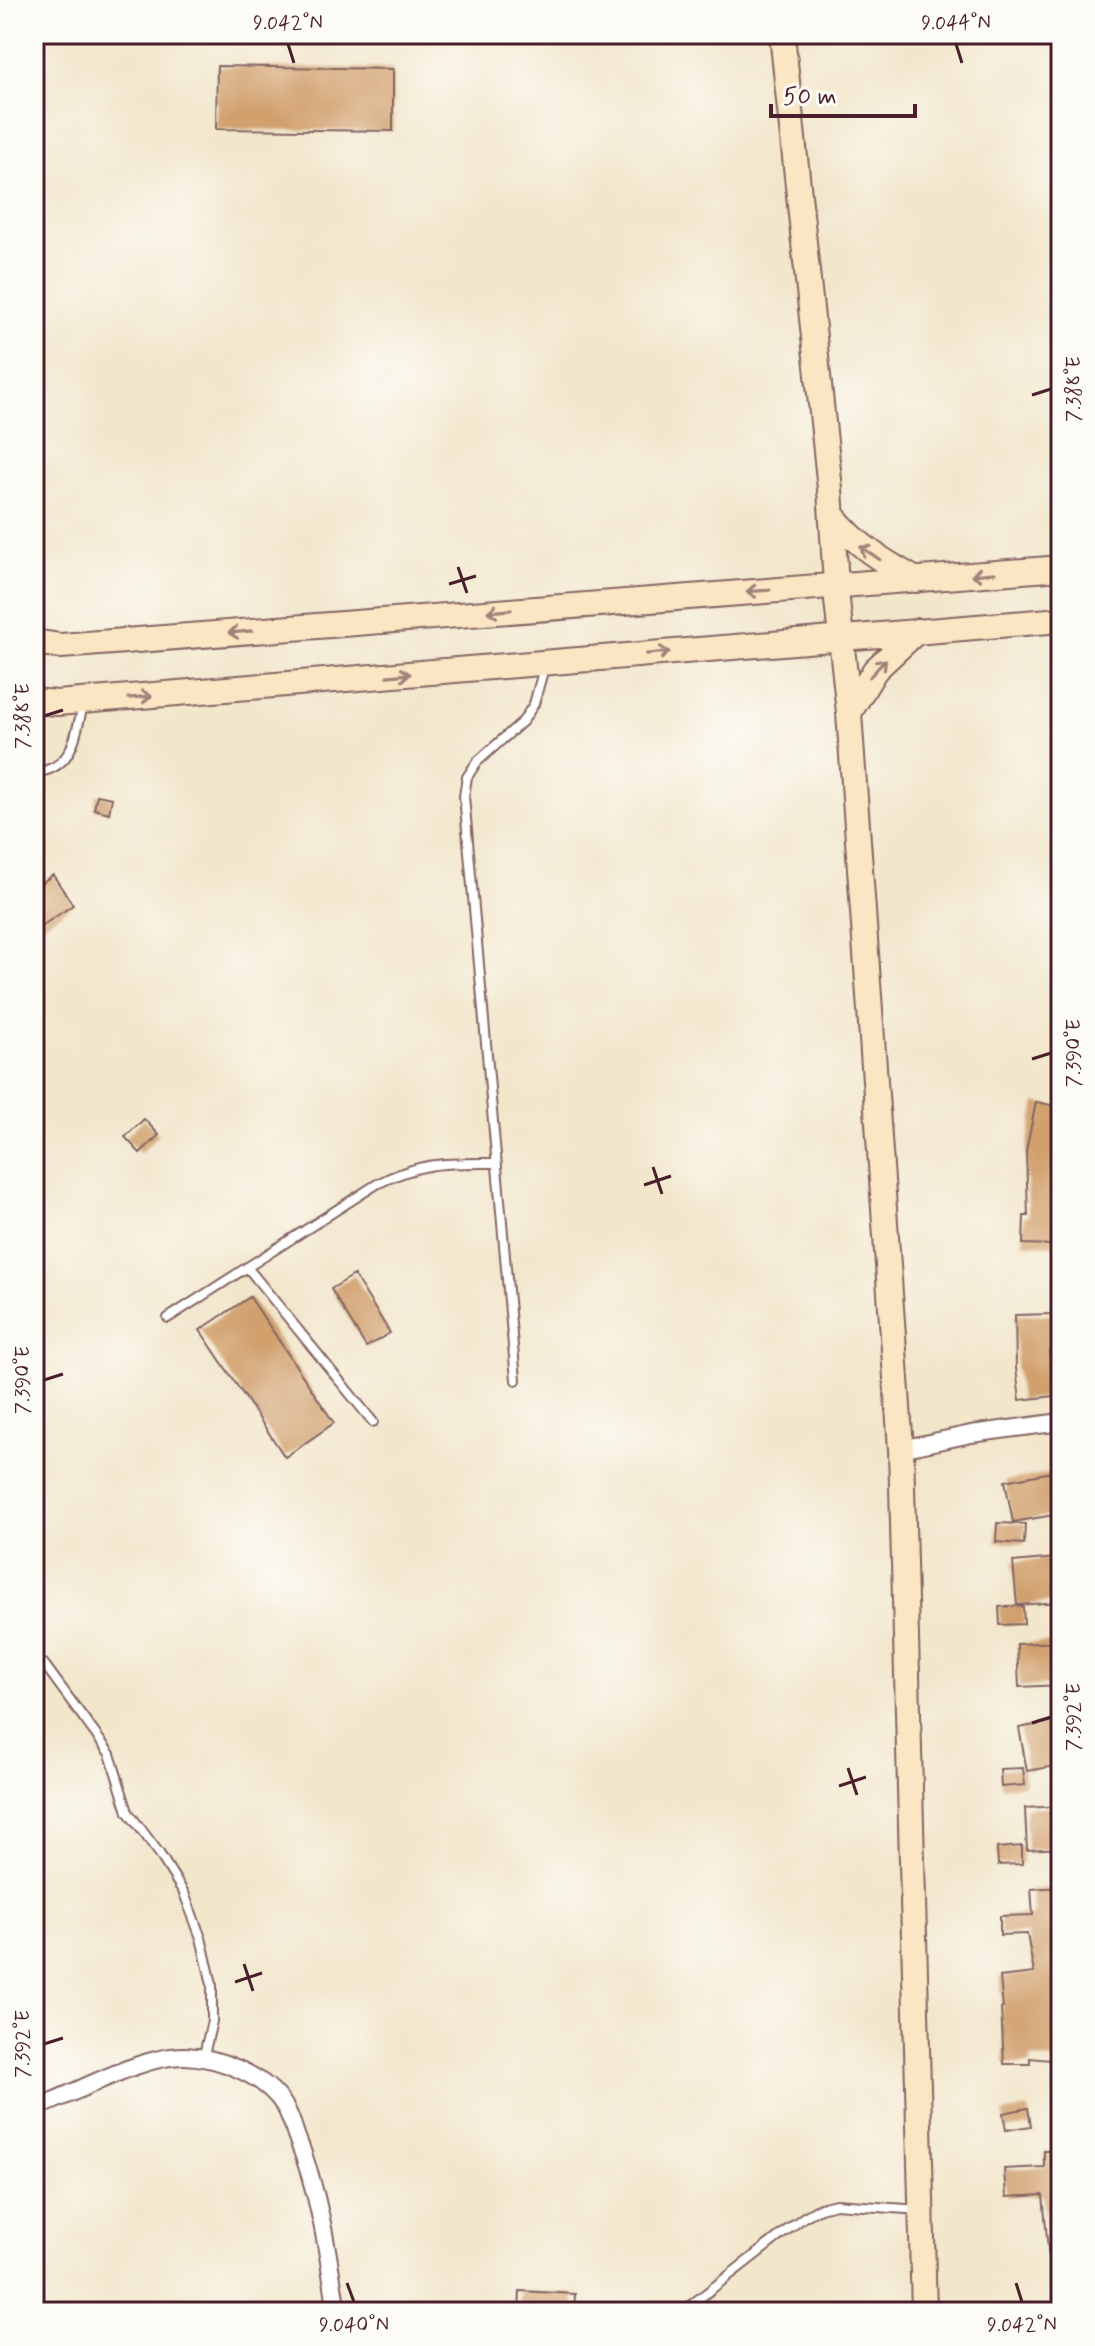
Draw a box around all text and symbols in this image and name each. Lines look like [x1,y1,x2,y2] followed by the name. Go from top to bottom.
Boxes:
[253,10,323,37] text: 9.042°N
[921,10,991,37] text: 9.044°N
[771,68,915,118] scale bar
[783,82,837,113] text: 50 m
[1061,356,1088,422] text: 7.388°E
[859,545,881,561] one-way arrow
[970,567,997,582] one-way arrow
[745,584,772,599] one-way arrow
[486,604,513,619] one-way arrow
[227,625,254,640] one-way arrow
[644,645,671,660] one-way arrow
[869,659,887,679] one-way arrow
[385,668,412,683] one-way arrow
[10,683,37,749] text: 7.388°E
[126,689,153,704] one-way arrow
[1061,1019,1088,1087] text: 7.390°E
[10,1346,37,1414] text: 7.390°E
[1061,1683,1088,1751] text: 7.392°E
[10,2010,37,2078] text: 7.392°E
[319,2312,389,2339] text: 9.040°N
[987,2312,1057,2339] text: 9.042°N

